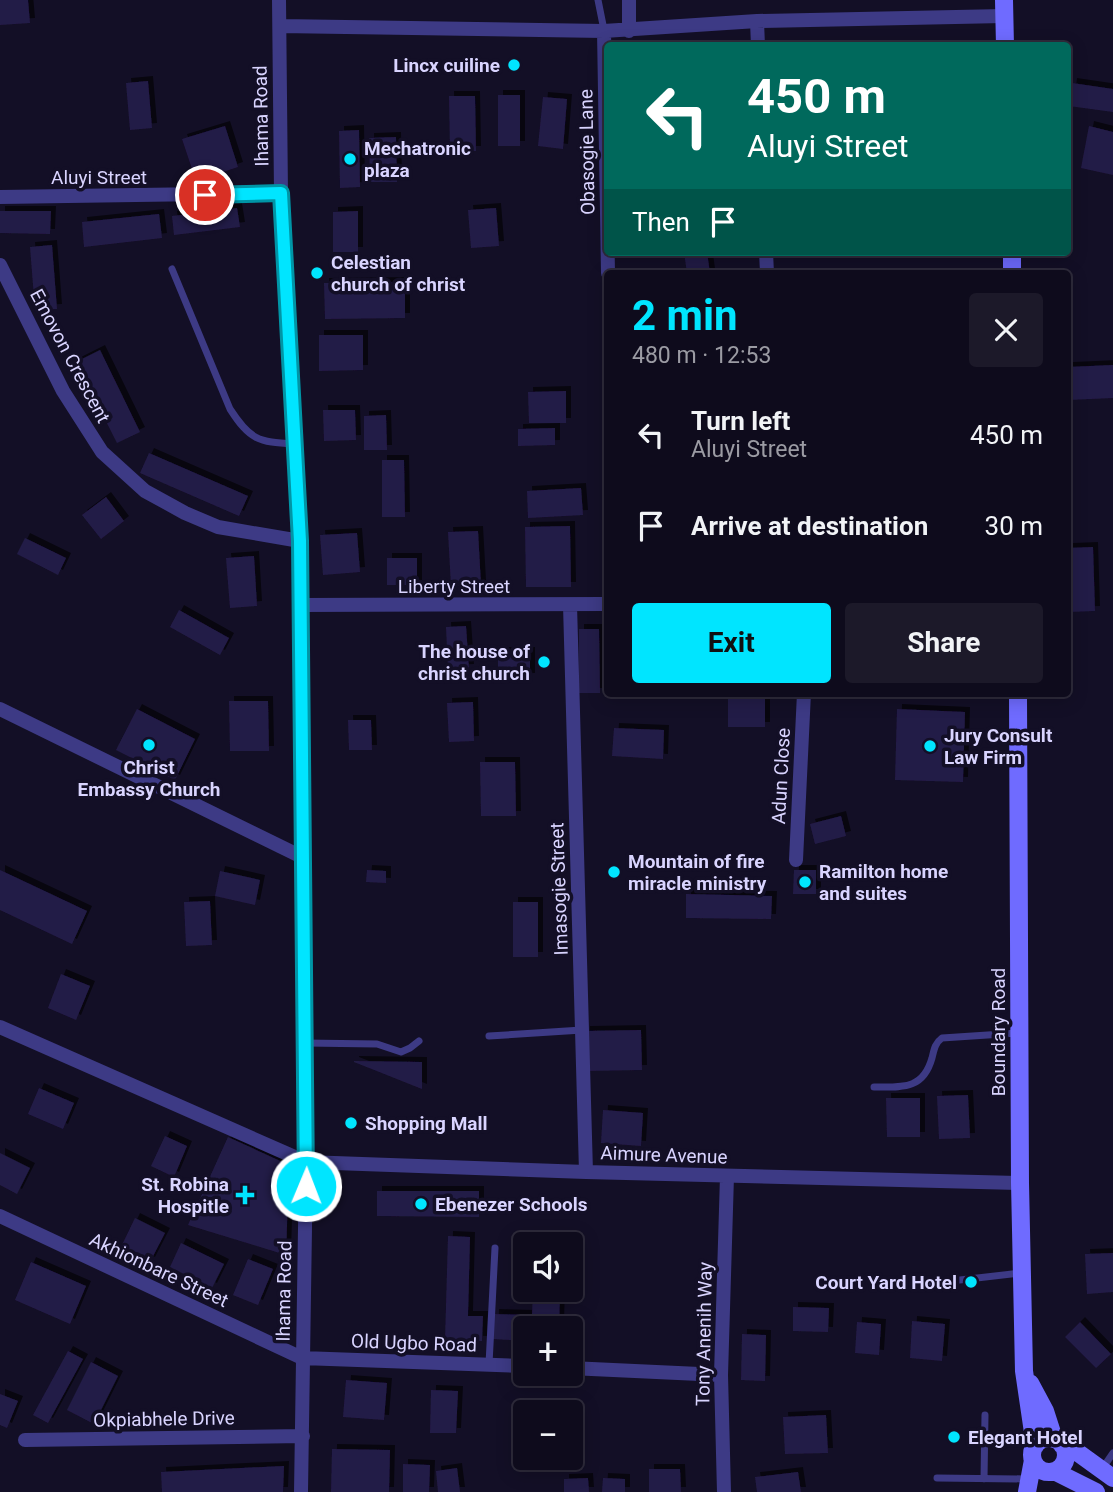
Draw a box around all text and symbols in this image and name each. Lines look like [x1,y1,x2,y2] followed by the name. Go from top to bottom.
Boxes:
[393,54,500,77] place label: Lincx cuiline
[506,57,522,73] marker: Lincx cuiline
[249,65,273,167] street label: Ihama Road
[747,68,886,125] text: 450 m
[632,70,723,161] icon: left
[574,89,600,215] street label: Obasogie Lane
[747,127,909,165] text: Aluyi Street
[364,137,471,182] place label: Mechatronic plaza
[342,151,358,167] marker: Mechatronic plaza
[175,165,235,225] pin
[51,166,147,189] street label: Aluyi Street
[186,176,224,214] icon: arrive
[704,203,742,241] icon: arrive
[632,207,690,237] text: Then
[331,251,466,296] place label: Celestian church of christ
[309,265,325,281] marker: Celestian church of christ
[25,285,115,427] street label: Emovon Crescent
[632,291,738,340] text: 2 min
[969,293,1043,367] button: close
[632,342,771,369] text: 480 m · 12:53
[691,406,790,436] text: Turn left
[632,416,670,454] icon: left
[970,420,1043,450] text: 450 m
[691,436,807,463] text: Aluyi Street
[632,507,670,545] icon: arrive
[691,511,928,541] text: Arrive at destination
[985,511,1043,541] text: 30 m
[398,575,510,598] street label: Liberty Street
[632,603,831,683] button: Exit
[845,603,1043,683] button: Share
[418,640,530,685] place label: The house of christ church
[536,654,552,670] marker: The house of christ church
[944,724,1053,769] place label: Jury Consult Law Firm
[767,727,795,825] street label: Adun Close
[141,737,157,753] marker: Christ Embassy Church
[922,738,938,754] marker: Jury Consult Law Firm
[78,756,220,801] place label: Christ Embassy Church
[545,822,573,956] street label: Imasogie Street
[628,850,767,895] place label: Mountain of fire miracle ministry
[819,860,948,905] place label: Ramilton home and suites
[606,864,622,880] marker: Mountain of fire miracle ministry
[797,874,813,890] marker: Ramilton home and suites
[987,968,1010,1096] street label: Boundary Road
[365,1112,488,1135] place label: Shopping Mall
[343,1115,359,1131] marker: Shopping Mall
[600,1141,728,1169] street label: Aimure Avenue
[269,1149,343,1223] position arrow
[141,1173,229,1218] place label: St. Robina Hospitle
[235,1185,255,1205] marker: St. Robina Hospitle
[435,1193,588,1216] place label: Ebenezer Schools
[413,1196,429,1212] marker: Ebenezer Schools
[86,1228,232,1312] street label: Akhionbare Street
[513,1232,583,1470] map controls
[513,1232,583,1302] button: sound
[272,1240,296,1342] street label: Ihama Road
[691,1262,717,1406] street label: Tony Anenih Way
[815,1271,957,1294] place label: Court Yard Hotel
[963,1274,979,1290] marker: Court Yard Hotel
[513,1316,583,1386] button: +
[351,1329,477,1357] street label: Old Ugbo Road
[513,1400,583,1470] button: −
[93,1406,235,1432] street label: Okpiabhele Drive
[968,1426,1083,1449] place label: Elegant Hotel
[946,1429,962,1445] marker: Elegant Hotel

